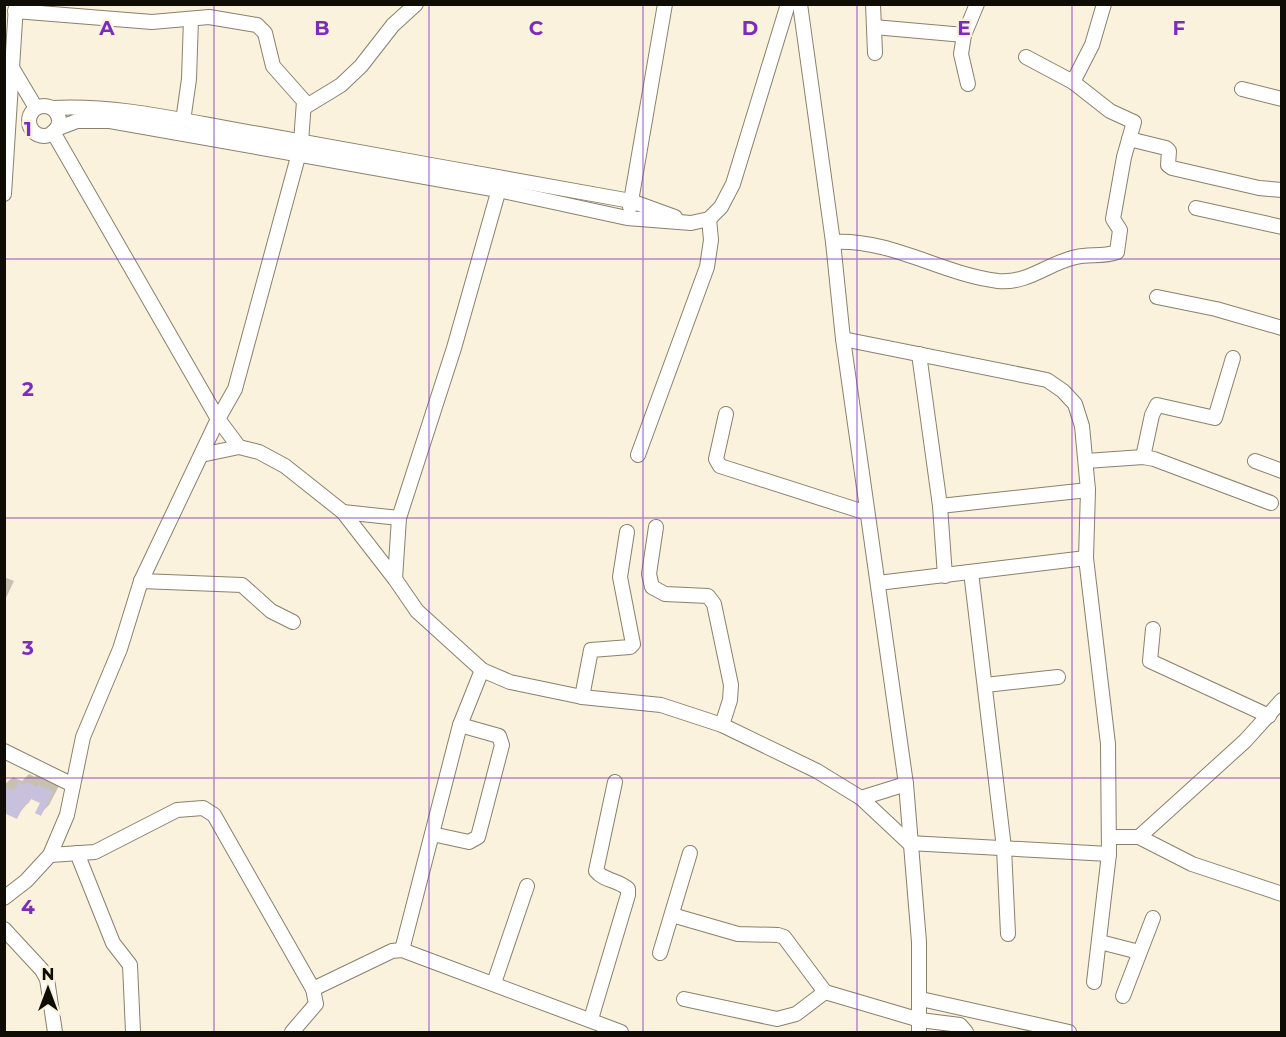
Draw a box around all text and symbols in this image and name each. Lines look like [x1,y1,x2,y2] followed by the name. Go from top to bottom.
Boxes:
[98,16,115,40] text: A
[314,16,330,40] text: B
[529,16,544,40] text: C
[742,16,758,40] text: D
[957,16,971,40] text: E
[1173,16,1186,40] text: F
[24,117,32,141] text: 1
[22,377,34,401] text: 2
[21,636,34,660] text: 3
[21,895,35,919] text: 4
[18,959,78,1019] north arrow
[42,965,54,984] text: N

